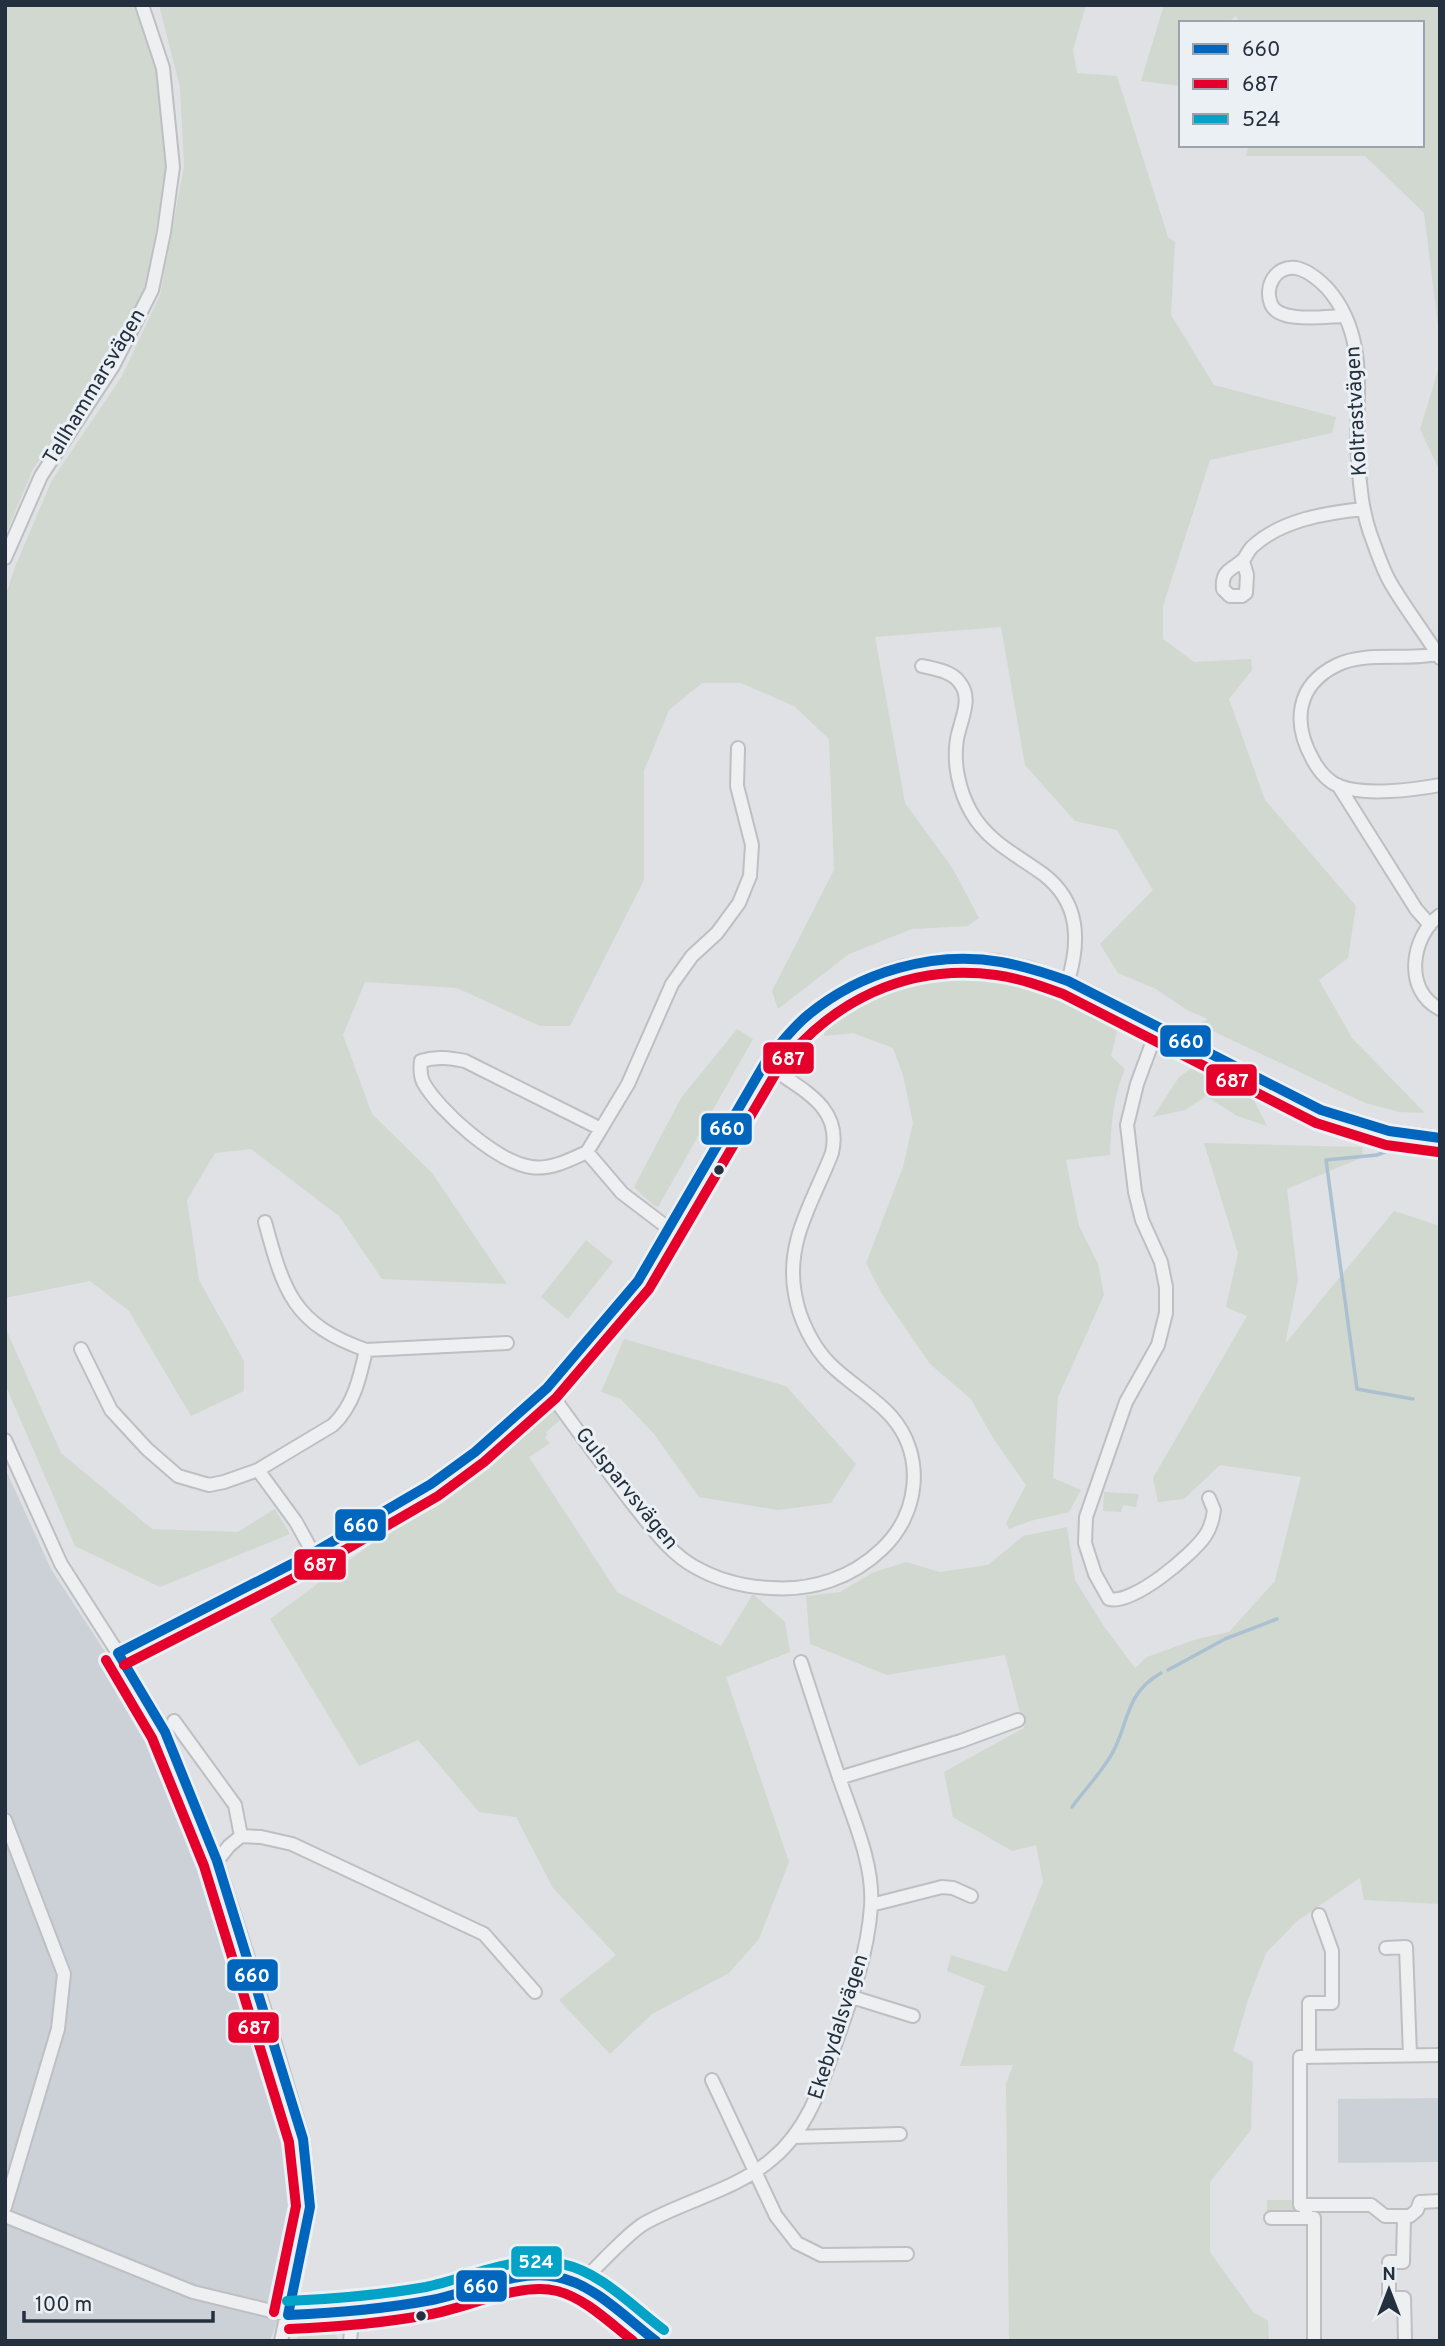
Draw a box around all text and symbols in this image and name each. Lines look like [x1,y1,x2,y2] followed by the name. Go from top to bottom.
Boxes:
[1179,21,1424,147] legend
[1242,37,1281,64] text: 660
[1242,72,1278,99] text: 687
[1242,107,1281,134] text: 524
[38,304,152,470] street label: Tallhammarsvägen
[1340,345,1374,477] street label: Koltrastvägen
[1159,1024,1212,1058] line badge: 660
[1168,1031,1204,1055] text: 660
[762,1041,815,1075] line badge: 687
[771,1048,805,1072] text: 687
[1205,1063,1258,1097] line badge: 687
[1215,1070,1249,1094] text: 687
[700,1112,753,1146] line badge: 660
[709,1118,745,1142] text: 660
[712,1163,726,1177] unlabelled marker
[568,1422,684,1556] street label: Gulsparvsvägen
[334,1508,387,1542] line badge: 660
[343,1515,379,1539] text: 660
[293,1548,347,1581] line badge: 687
[303,1554,337,1578] text: 687
[803,1951,875,2103] street label: Ekebydalsvägen
[226,1958,279,1992] line badge: 660
[234,1965,270,1989] text: 660
[227,2011,280,2044] line badge: 687
[237,2017,271,2041] text: 687
[510,2245,563,2278] line badge: 524
[518,2251,554,2275] text: 524
[1354,2255,1424,2325] north arrow
[1382,2263,1396,2287] text: N
[455,2269,508,2303] line badge: 660
[463,2276,499,2300] text: 660
[24,2280,214,2324] scale bar
[35,2292,92,2319] text: 100 m
[414,2309,428,2323] unlabelled marker

